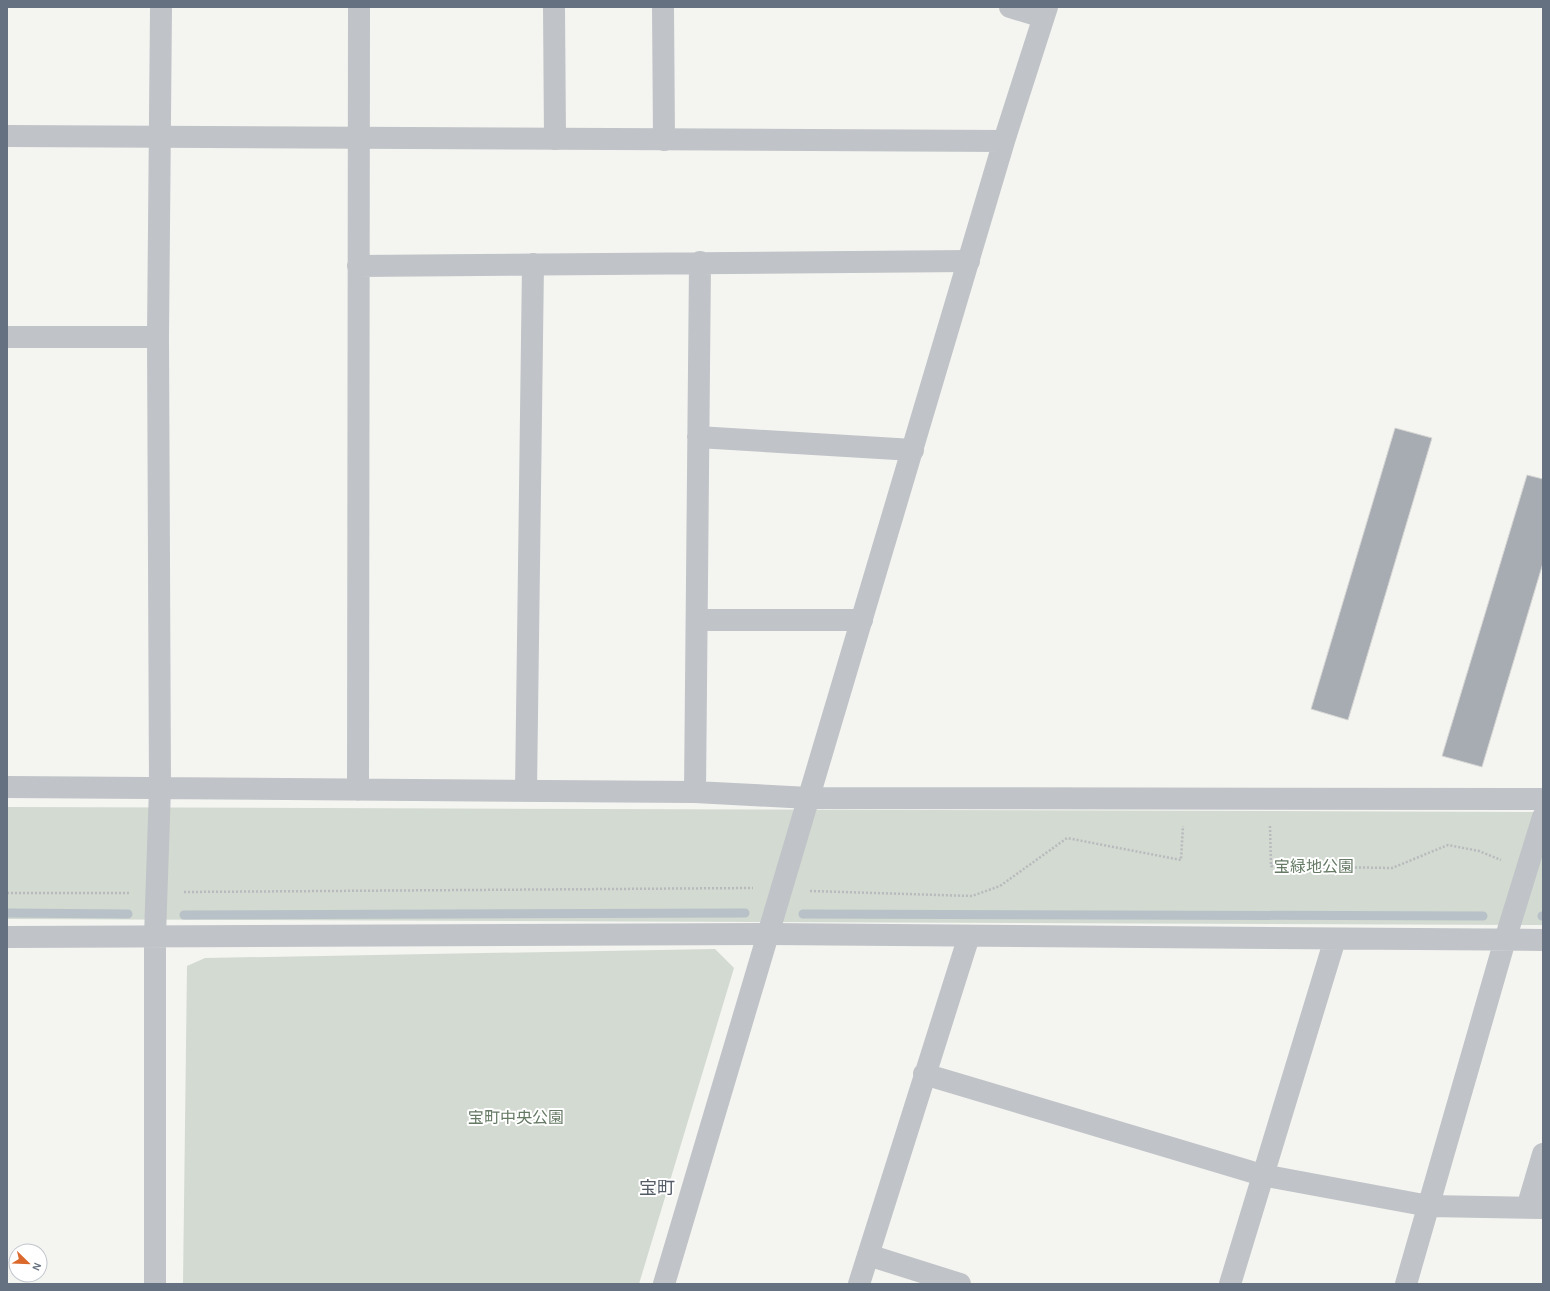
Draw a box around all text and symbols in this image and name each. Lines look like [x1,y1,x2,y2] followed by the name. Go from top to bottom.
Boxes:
[1274,858,1354,875] park label: 宝緑地公園
[468,1109,564,1126] park label: 宝町中央公園
[639,1179,675,1198] district label: 宝町
[8,1243,48,1283] north arrow
[30,1261,43,1272] text: N

